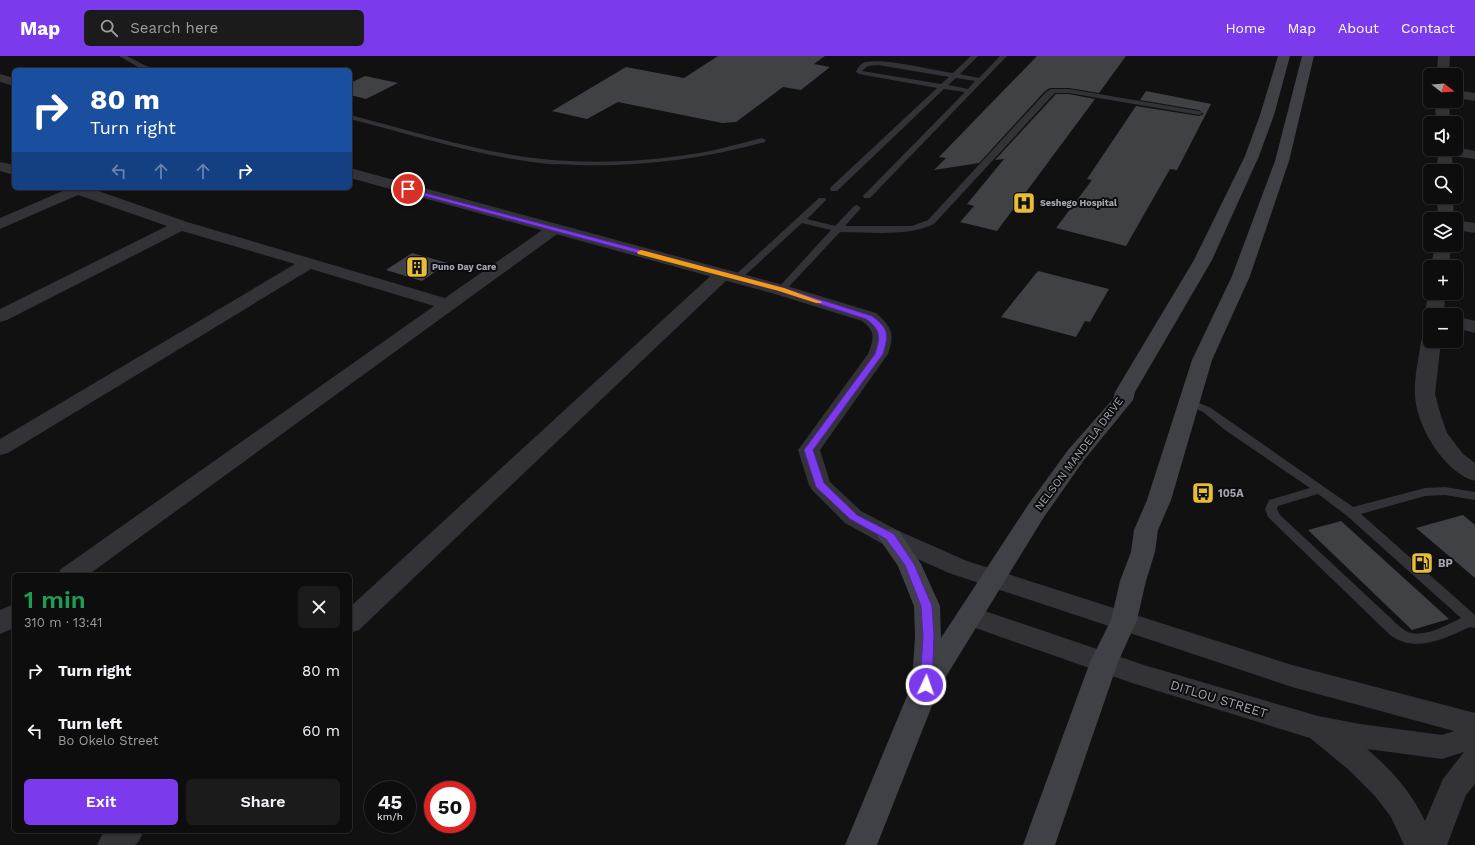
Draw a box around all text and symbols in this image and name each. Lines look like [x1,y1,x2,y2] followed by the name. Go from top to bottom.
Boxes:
[84,10,364,46] search box
[20,17,60,40] text: Map
[98,17,120,39] icon: search
[130,19,218,37] text: Search here
[1225,20,1265,36] text: Home
[1287,20,1316,36] text: Map
[1338,20,1379,36] text: About
[1401,20,1455,36] text: Contact
[1423,68,1463,108] north arrow
[1423,68,1463,348] map controls
[90,83,160,116] text: 80 m
[24,84,76,136] icon: right
[1423,116,1463,156] button: sound
[90,117,176,138] text: Turn right
[108,160,130,182] icon: left
[150,160,172,182] icon: ahead
[192,160,214,182] icon: ahead
[234,160,256,182] icon: right
[1423,164,1463,204] button: search
[391,172,425,206] pin
[397,178,419,200] icon: arrive
[1011,190,1037,216] hospital icon: Seshego Hospital
[1040,198,1117,208] place label: Seshego Hospital
[1423,212,1463,252] button: layers
[404,254,430,280] building icon: Puno Day Care
[1423,260,1463,300] button: +
[432,262,496,272] place label: Puno Day Care
[1423,308,1463,348] button: −
[1032,395,1126,513] street label: NELSON MANDELA DRIVE
[1190,480,1216,506] bus stop icon: 105A
[1218,487,1244,500] place label: 105A
[1409,550,1435,576] fuel station icon: BP
[1438,557,1453,570] place label: BP
[24,586,86,614] text: 1 min
[298,586,340,628] button: close
[24,615,102,630] text: 310 m · 13:41
[24,660,46,682] icon: right
[58,662,131,680] text: Turn right
[302,662,340,680] text: 80 m
[905,664,947,706] position arrow
[1169,677,1270,721] street label: DITLOU STREET
[58,715,122,733] text: Turn left
[24,720,46,742] icon: left
[302,722,340,740] text: 60 m
[58,733,158,748] text: Bo Okelo Street
[24,779,178,825] button: Exit
[186,779,340,825] button: Share
[424,781,476,833] speed limit sign: 50
[378,790,402,814] text: 45
[377,811,403,822] text: km/h

